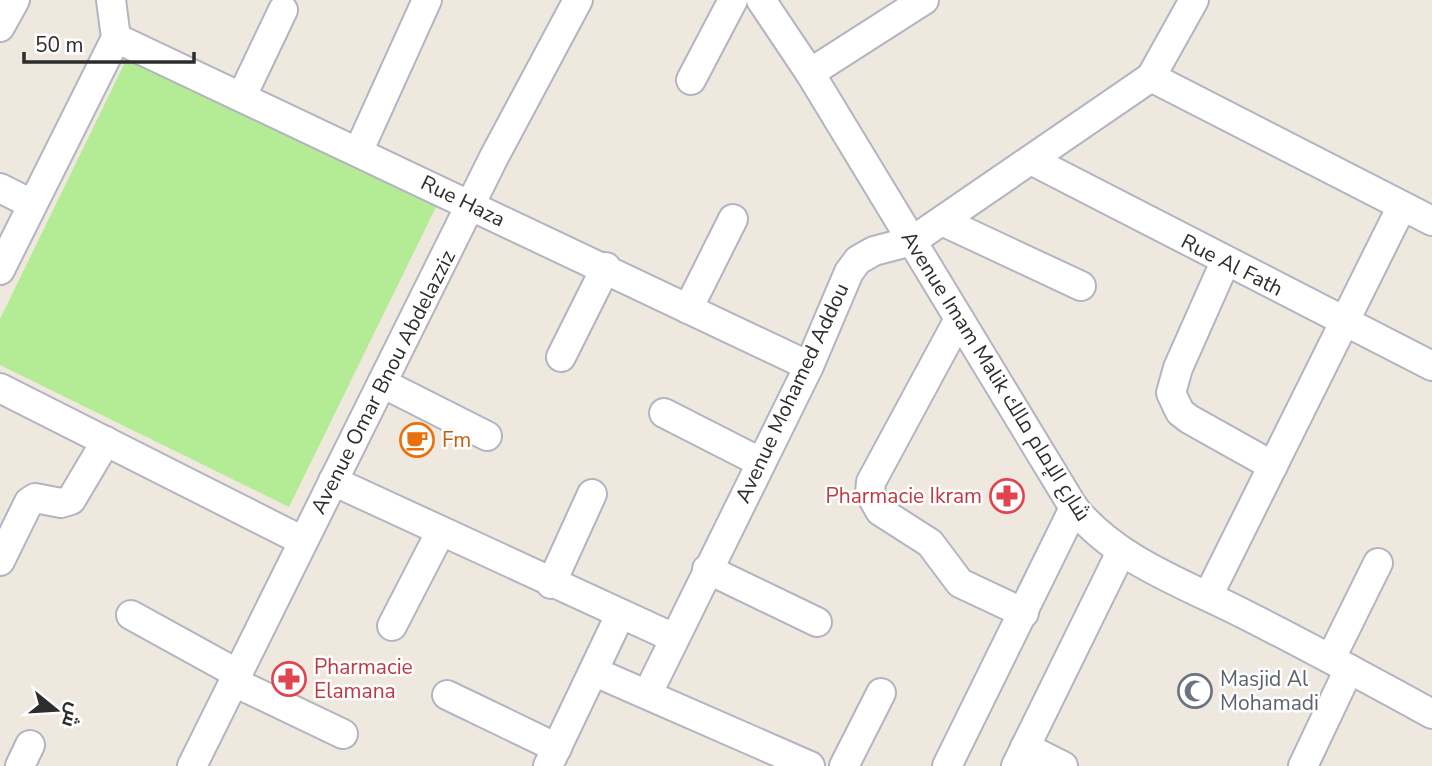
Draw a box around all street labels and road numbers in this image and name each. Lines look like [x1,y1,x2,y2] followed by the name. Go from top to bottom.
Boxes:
[416,169,510,233] street label: Rue Haza
[895,226,1097,526] street label: Avenue Imam Malik شارع الإمام مالك
[1176,227,1288,303] street label: Rue Al Fath
[304,245,462,519] street label: Avenue Omar Bnou Abdelazziz
[729,279,855,507] street label: Avenue Mohamed Addou

